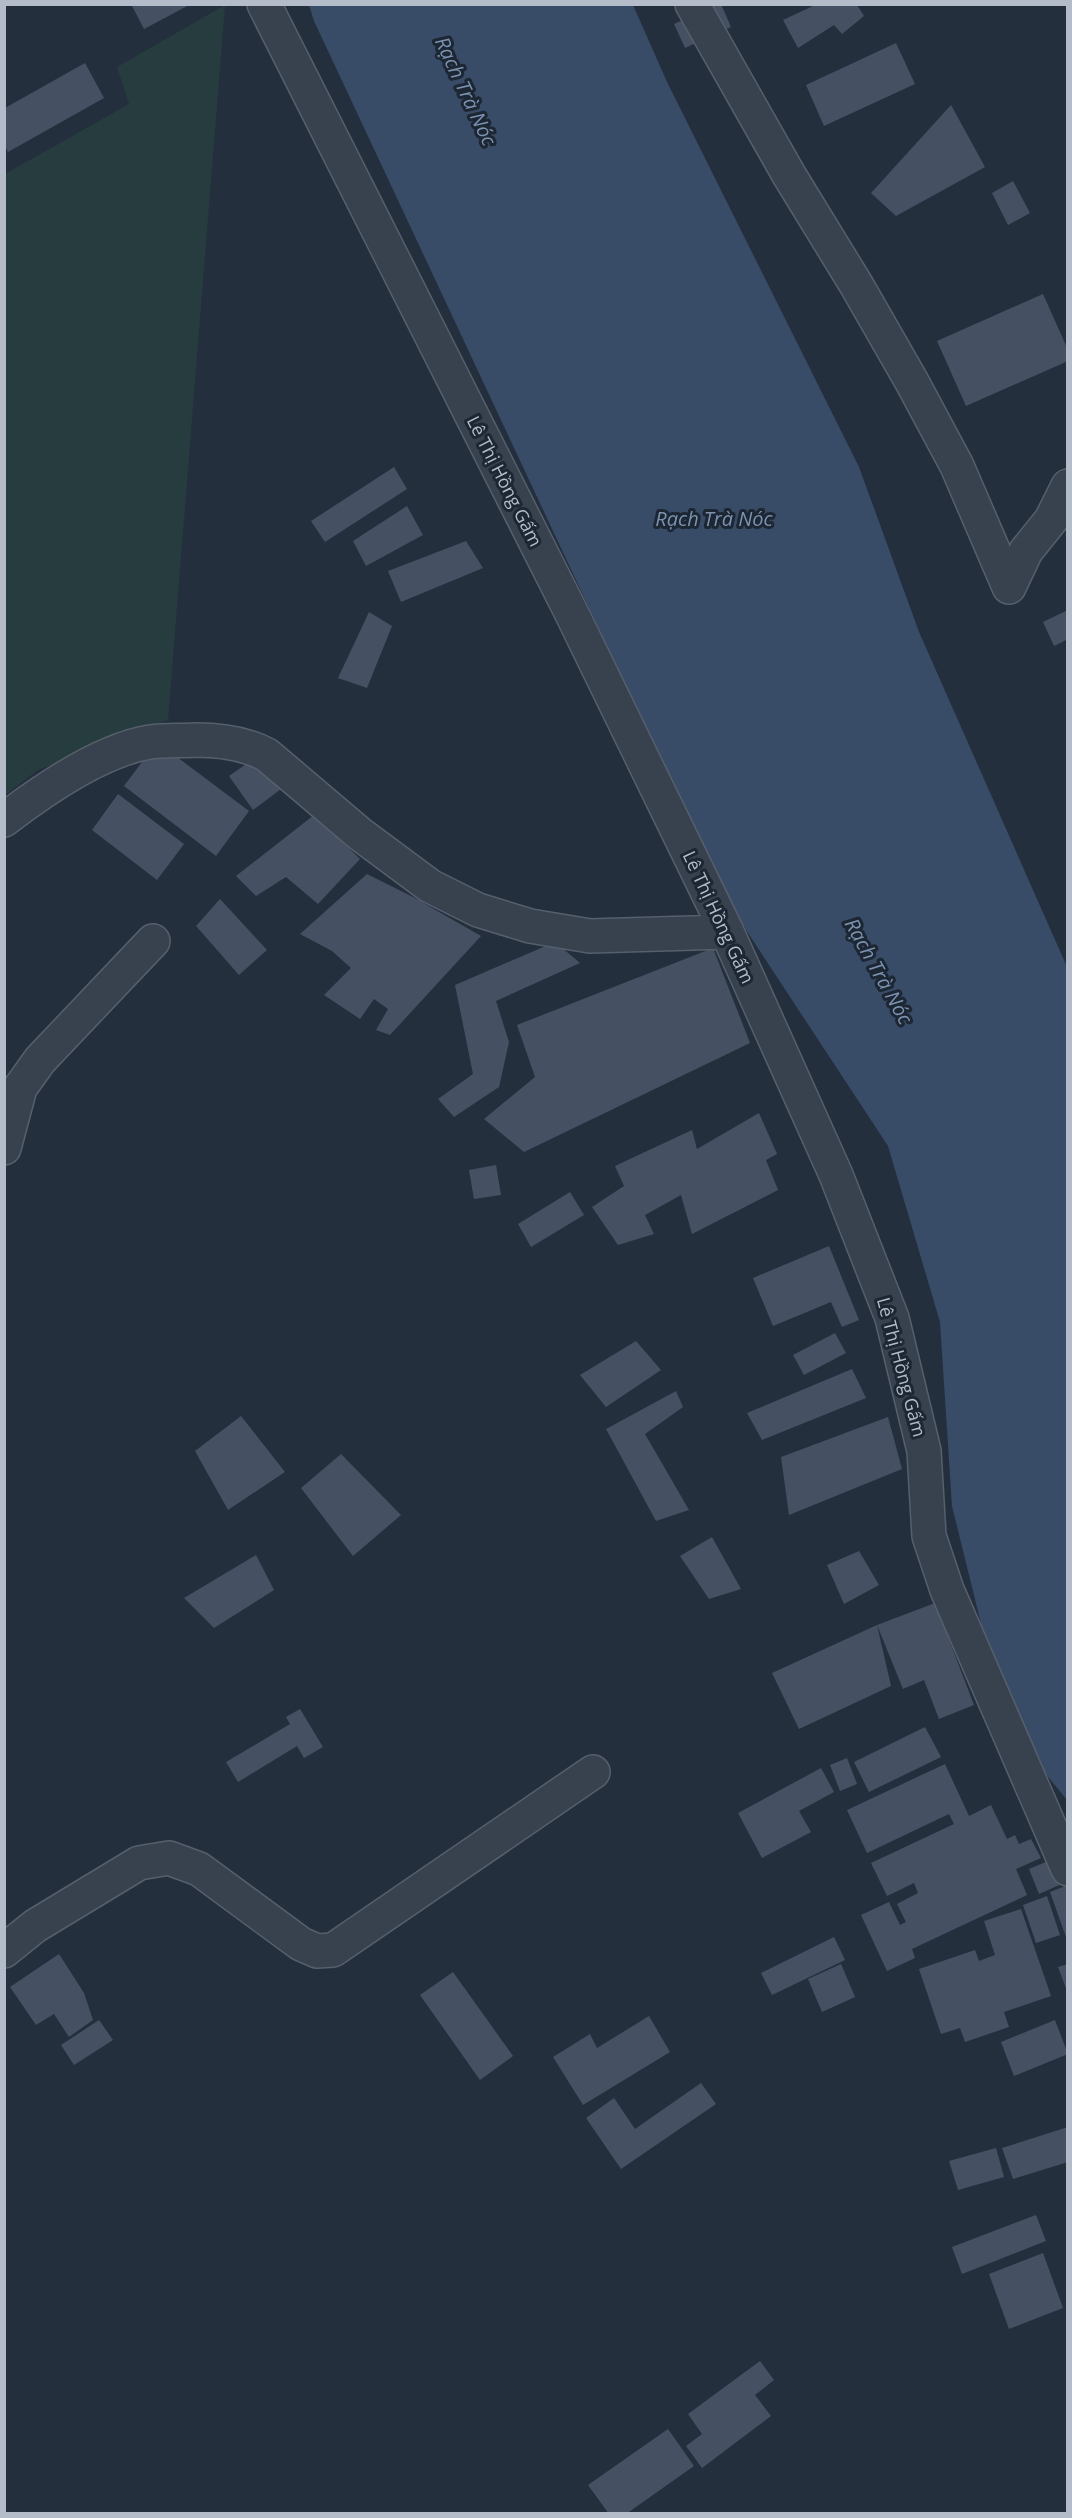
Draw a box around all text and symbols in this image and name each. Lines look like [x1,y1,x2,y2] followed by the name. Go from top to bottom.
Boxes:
[429,32,503,151] water label: Rạch Trà Nóc
[462,412,548,550] street label: Lê Thị Hồng Gấm
[655,505,774,532] water label: Rạch Trà Nóc
[678,847,760,987] street label: Lê Thị Hồng Gấm
[839,913,920,1030] water label: Rạch Trà Nóc
[872,1294,932,1440] street label: Lê Thị Hồng Gấm

